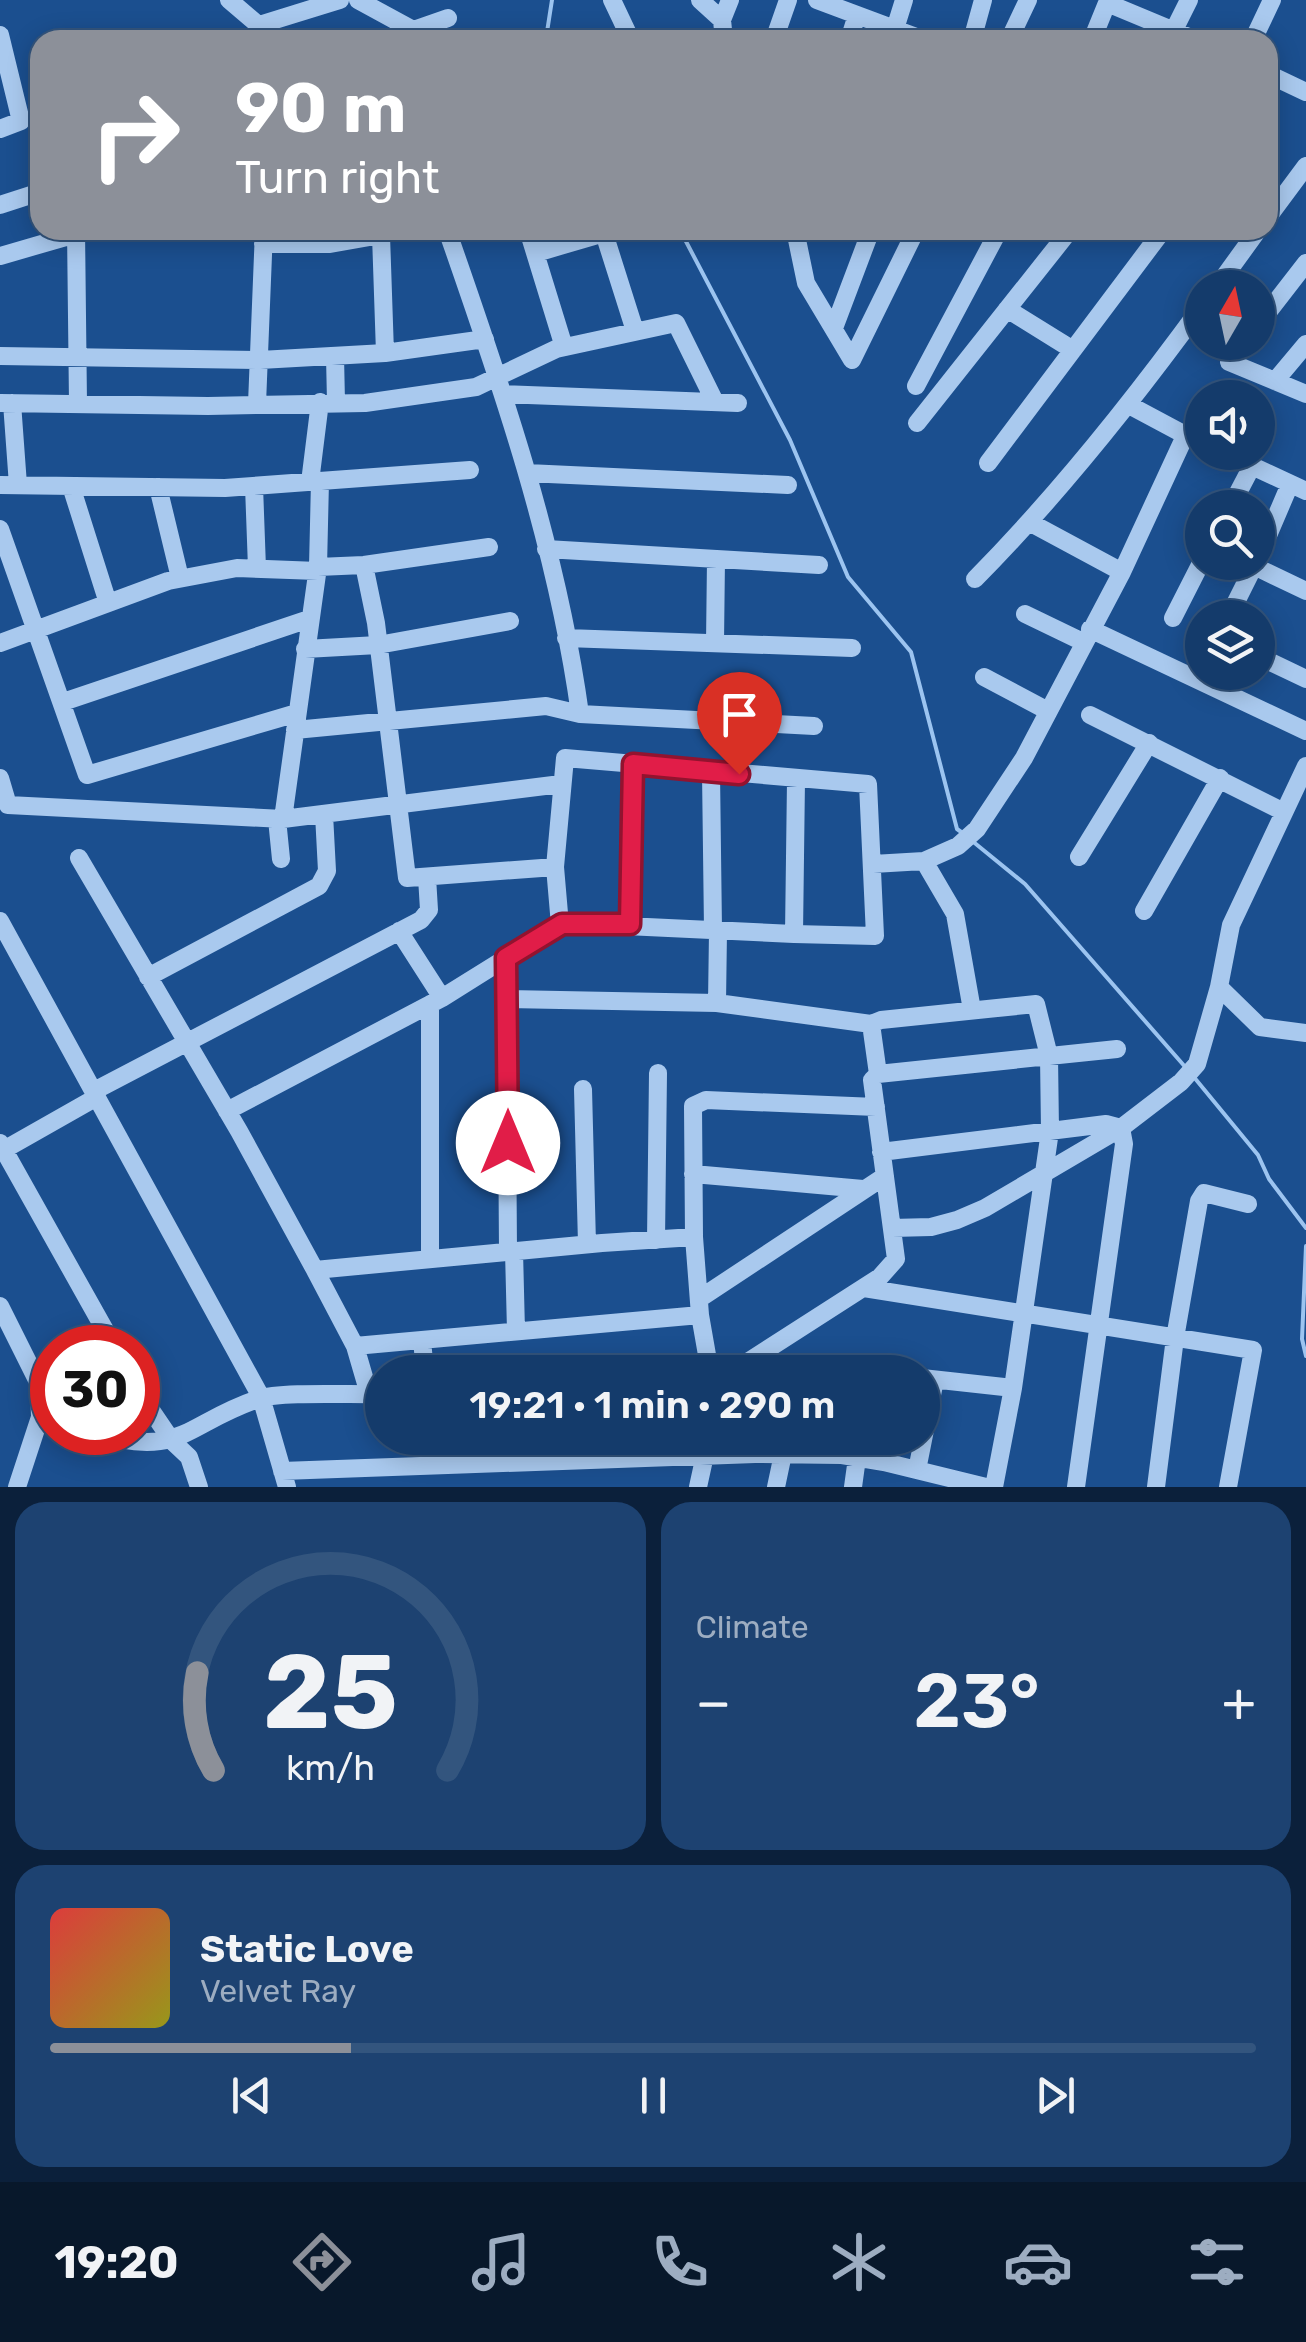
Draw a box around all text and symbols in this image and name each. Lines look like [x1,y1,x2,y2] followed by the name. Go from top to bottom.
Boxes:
[235,67,407,150] text: 90 m
[70,70,200,200] icon: right
[235,151,439,204] text: Turn right
[1185,270,1275,360] north arrow
[1185,270,1275,690] map controls
[1185,380,1275,470] button: sound
[1185,490,1275,580] button: search
[1185,600,1275,690] button: layers
[697,672,782,775] pin
[712,687,767,742] icon: arrive
[456,1091,560,1195] position arrow
[30,1325,160,1455] speed limit sign: 30
[470,1382,835,1428] text: 19:21 · 1 min · 290 m
[696,1608,809,1646] text: Climate
[263,1631,398,1754] text: 25
[913,1657,1040,1746] text: 23°
[696,1670,731,1735] text: −
[1222,1670,1256,1735] text: +
[286,1747,375,1789] text: km/h
[200,1926,414,1972] text: Static Love
[200,1972,356,2010] text: Velvet Ray
[224,2068,279,2123] icon: previous
[626,2068,681,2123] icon: pause
[1028,2068,1083,2123] icon: next
[287,2227,357,2297] icon: directions
[466,2227,536,2297] icon: music
[645,2227,715,2297] icon: phone
[824,2227,894,2297] icon: climate
[1003,2227,1073,2297] icon: car
[1182,2227,1252,2297] icon: filters
[54,2236,179,2289] text: 19:20

